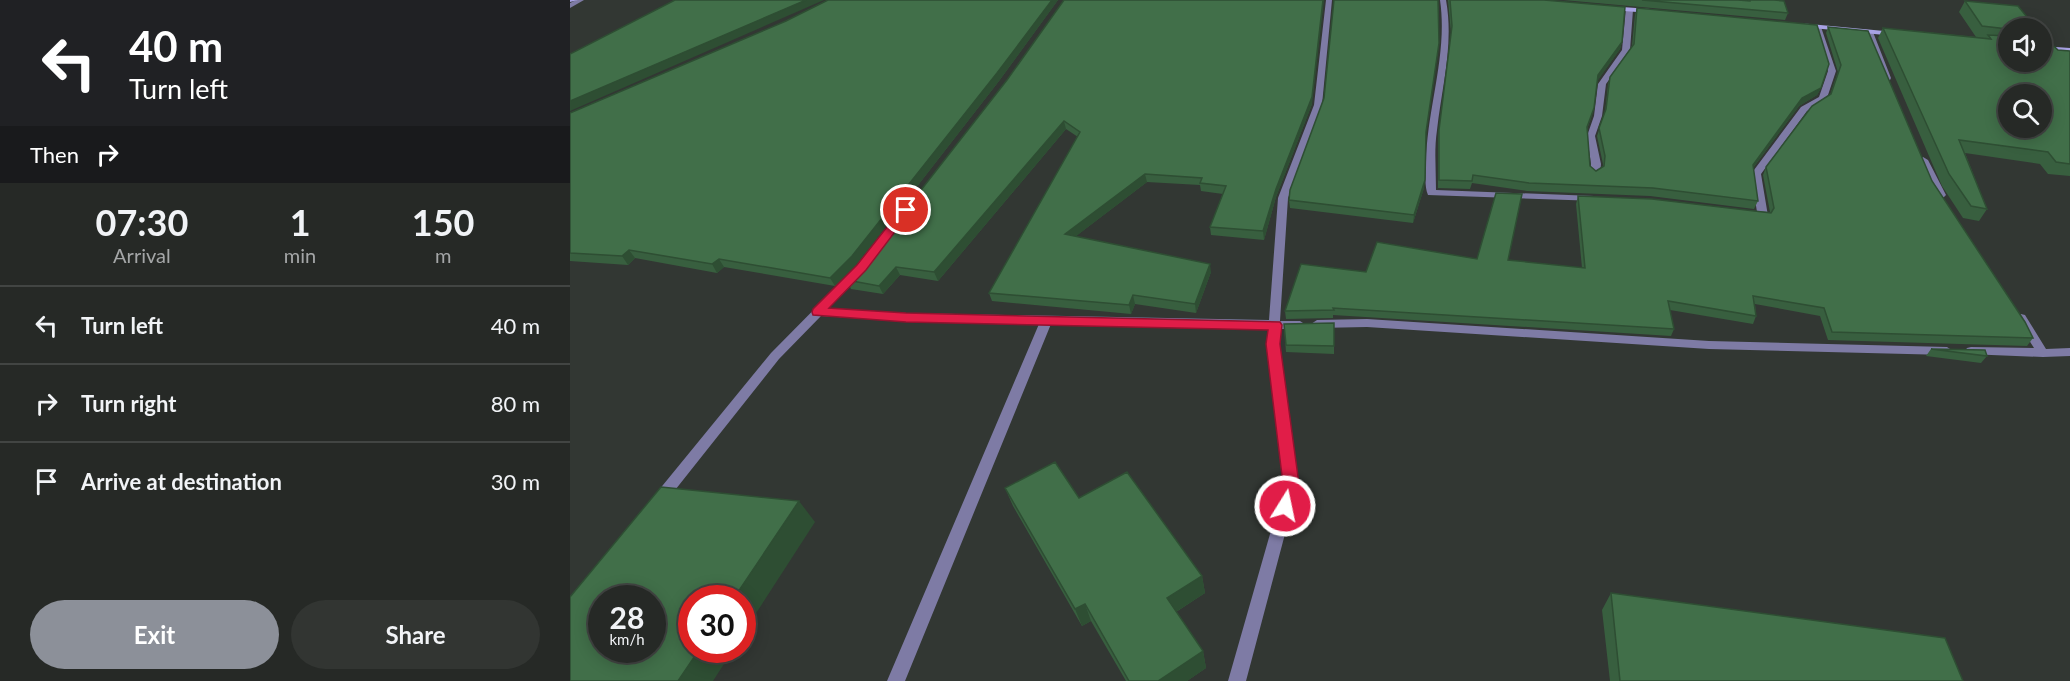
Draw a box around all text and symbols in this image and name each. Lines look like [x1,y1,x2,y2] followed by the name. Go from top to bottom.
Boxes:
[1998,18,2052,138] map controls
[1998,18,2052,72] button: sound
[129,21,223,71] text: 40 m
[30,24,108,102] icon: left
[129,72,228,105] text: Turn left
[1998,84,2052,138] button: search
[91,138,124,171] icon: right
[30,141,79,168] text: Then
[880,184,931,235] pin
[889,193,922,226] icon: arrive
[96,200,188,244] text: 07:30
[290,200,311,244] text: 1
[412,200,474,244] text: 150
[113,243,171,267] text: Arrival
[284,243,316,267] text: min
[435,243,451,267] text: m
[30,309,63,342] icon: left
[81,312,163,339] text: Turn left
[491,312,540,339] text: 40 m
[30,387,63,420] icon: right
[81,390,176,417] text: Turn right
[491,390,540,417] text: 80 m
[30,465,63,498] icon: arrive
[81,468,282,495] text: Arrive at destination
[491,468,540,495] text: 30 m
[1253,474,1317,538] position arrow
[678,585,756,663] speed limit sign: 30
[610,599,644,635] text: 28
[30,600,279,669] button: Exit
[291,600,540,669] button: Share
[609,630,645,648] text: km/h

